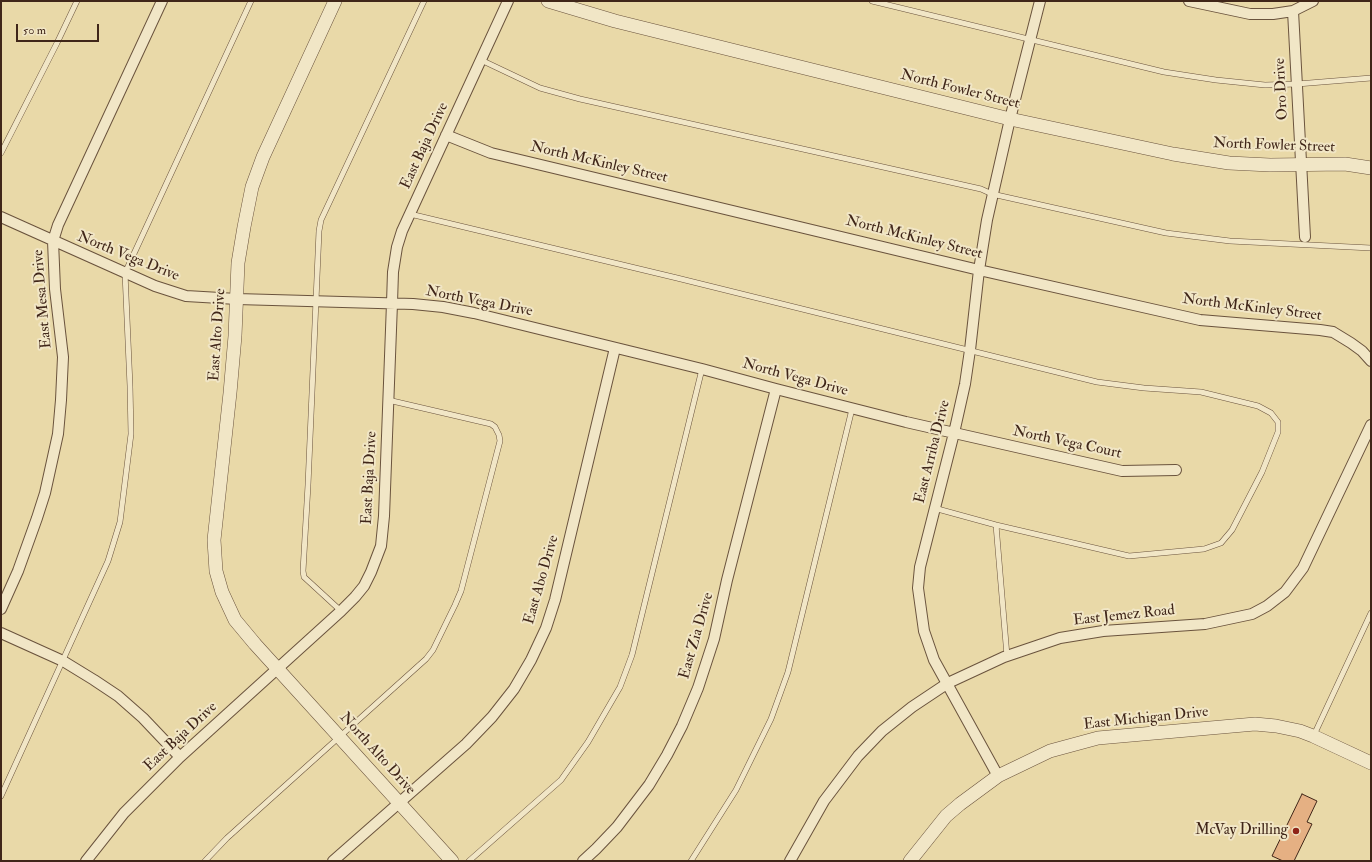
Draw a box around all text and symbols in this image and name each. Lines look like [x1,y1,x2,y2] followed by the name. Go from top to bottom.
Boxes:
[18,16,101,42] scale bar
[23,23,46,38] text: 50 m
[1271,57,1293,121] street label: Oro Drive
[899,66,1021,114] street label: North Fowler Street
[397,100,453,192] street label: East Baja Drive
[1213,135,1335,157] street label: North Fowler Street
[529,138,669,188] street label: North McKinley Street
[844,212,984,264] street label: North McKinley Street
[74,228,182,286] street label: North Vega Drive
[30,249,56,349] street label: East Mesa Drive
[424,283,534,321] street label: North Vega Drive
[206,288,230,382] street label: East Alto Drive
[1181,291,1323,325] street label: North McKinley Street
[740,355,850,401] street label: North Vega Drive
[911,398,955,506] street label: East Arriba Drive
[1011,423,1123,463] street label: North Vega Court
[359,431,381,525] street label: East Baja Drive
[521,533,563,627] street label: East Abo Drive
[676,591,718,681] street label: East Zia Drive
[1072,602,1176,630] street label: East Jemez Road
[141,699,221,775] street label: East Baja Drive
[1083,704,1209,734] street label: East Michigan Drive
[335,709,419,799] street label: North Alto Drive
[1195,822,1288,840] place label: McVay Drilling
[1291,826,1301,836] marker: McVay Drilling

